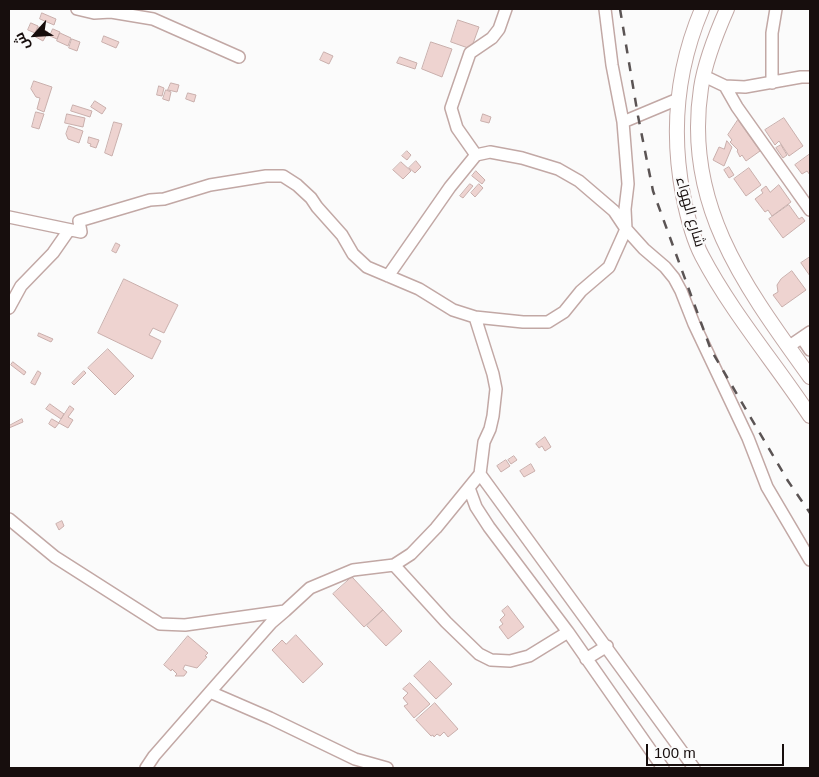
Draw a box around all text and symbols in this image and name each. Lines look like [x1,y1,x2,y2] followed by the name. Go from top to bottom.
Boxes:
[10,10,60,60] north arrow
[10,30,33,53] text: ش
[671,175,709,249] street label: شارع الهواء
[649,734,786,766] scale bar
[654,744,696,761] text: 100 m

